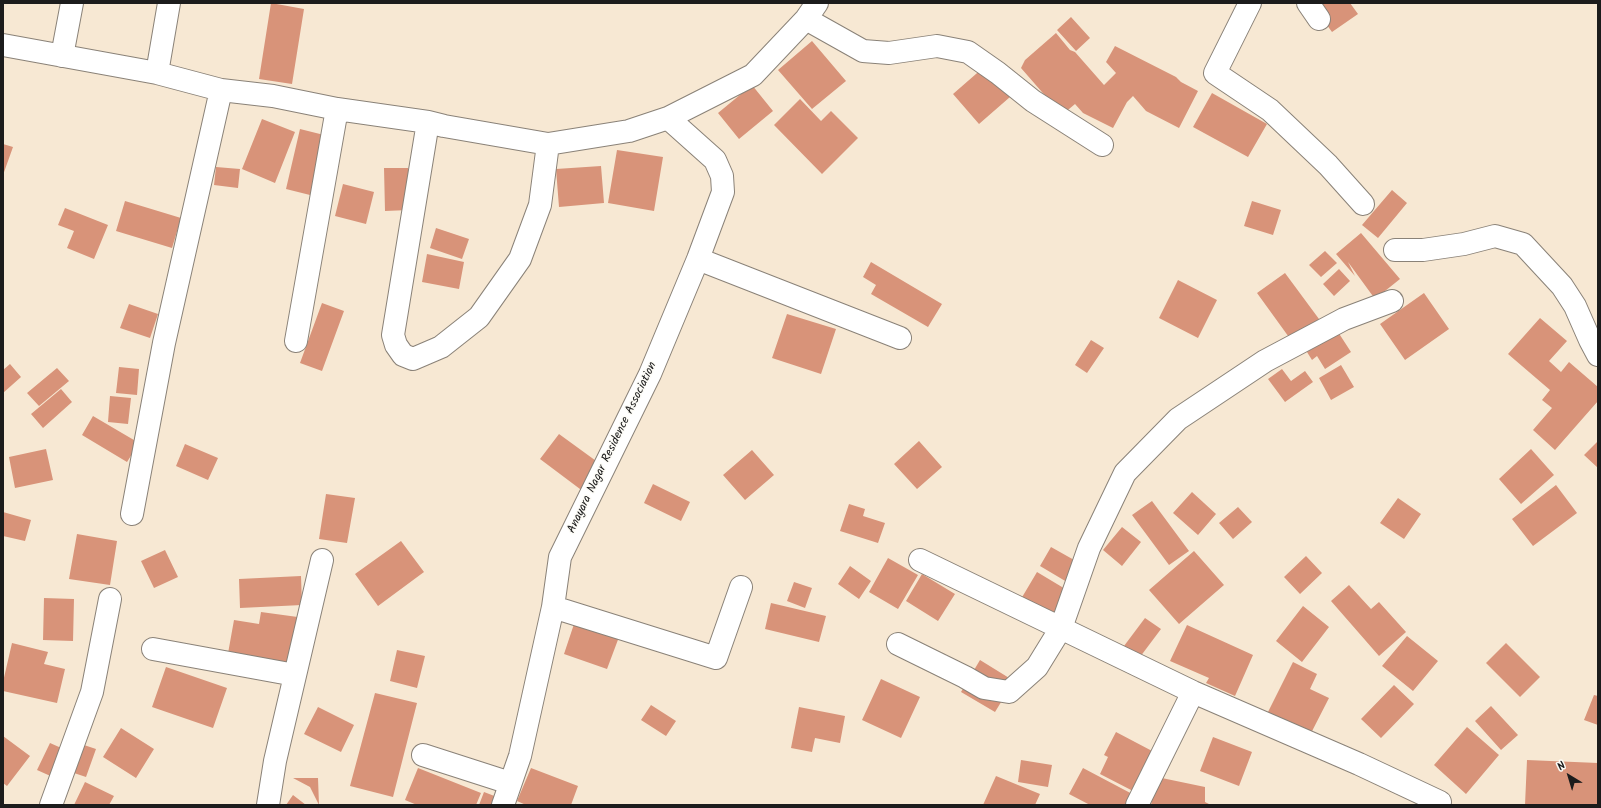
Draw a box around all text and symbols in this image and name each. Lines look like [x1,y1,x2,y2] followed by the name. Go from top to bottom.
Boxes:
[565,360,661,536] street label: Anayara Nagar Residence Association
[1549,756,1589,796] north arrow
[1553,757,1570,776] text: N

